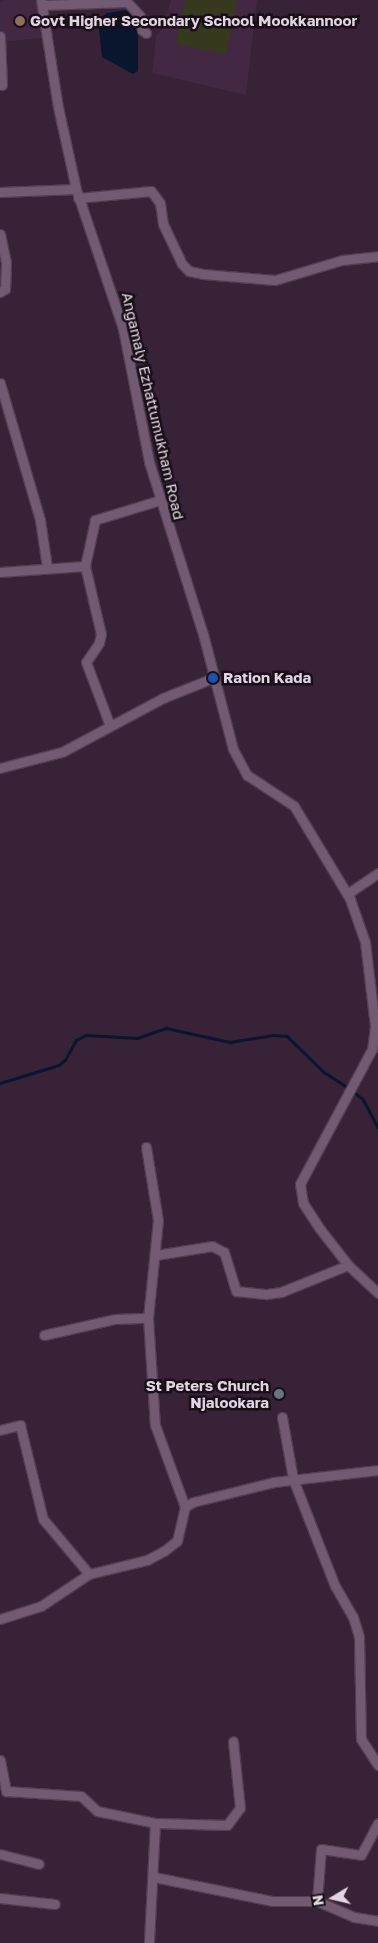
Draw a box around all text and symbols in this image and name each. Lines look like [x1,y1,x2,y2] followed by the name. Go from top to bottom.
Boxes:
[30,12,357,30] place label: Govt Higher Secondary School Mookkannoor
[14,15,26,27] marker: Govt Higher Secondary School Mookkannoor
[118,290,188,522] street label: Angamaly Ezhattumukham Road
[223,669,311,687] place label: Ration Kada
[207,672,219,684] marker: Ration Kada
[146,1376,269,1411] place label: St Peters Church Njalookara
[273,1388,285,1400] marker: St Peters Church Njalookara
[308,1873,358,1923] north arrow
[308,1894,327,1907] text: N

